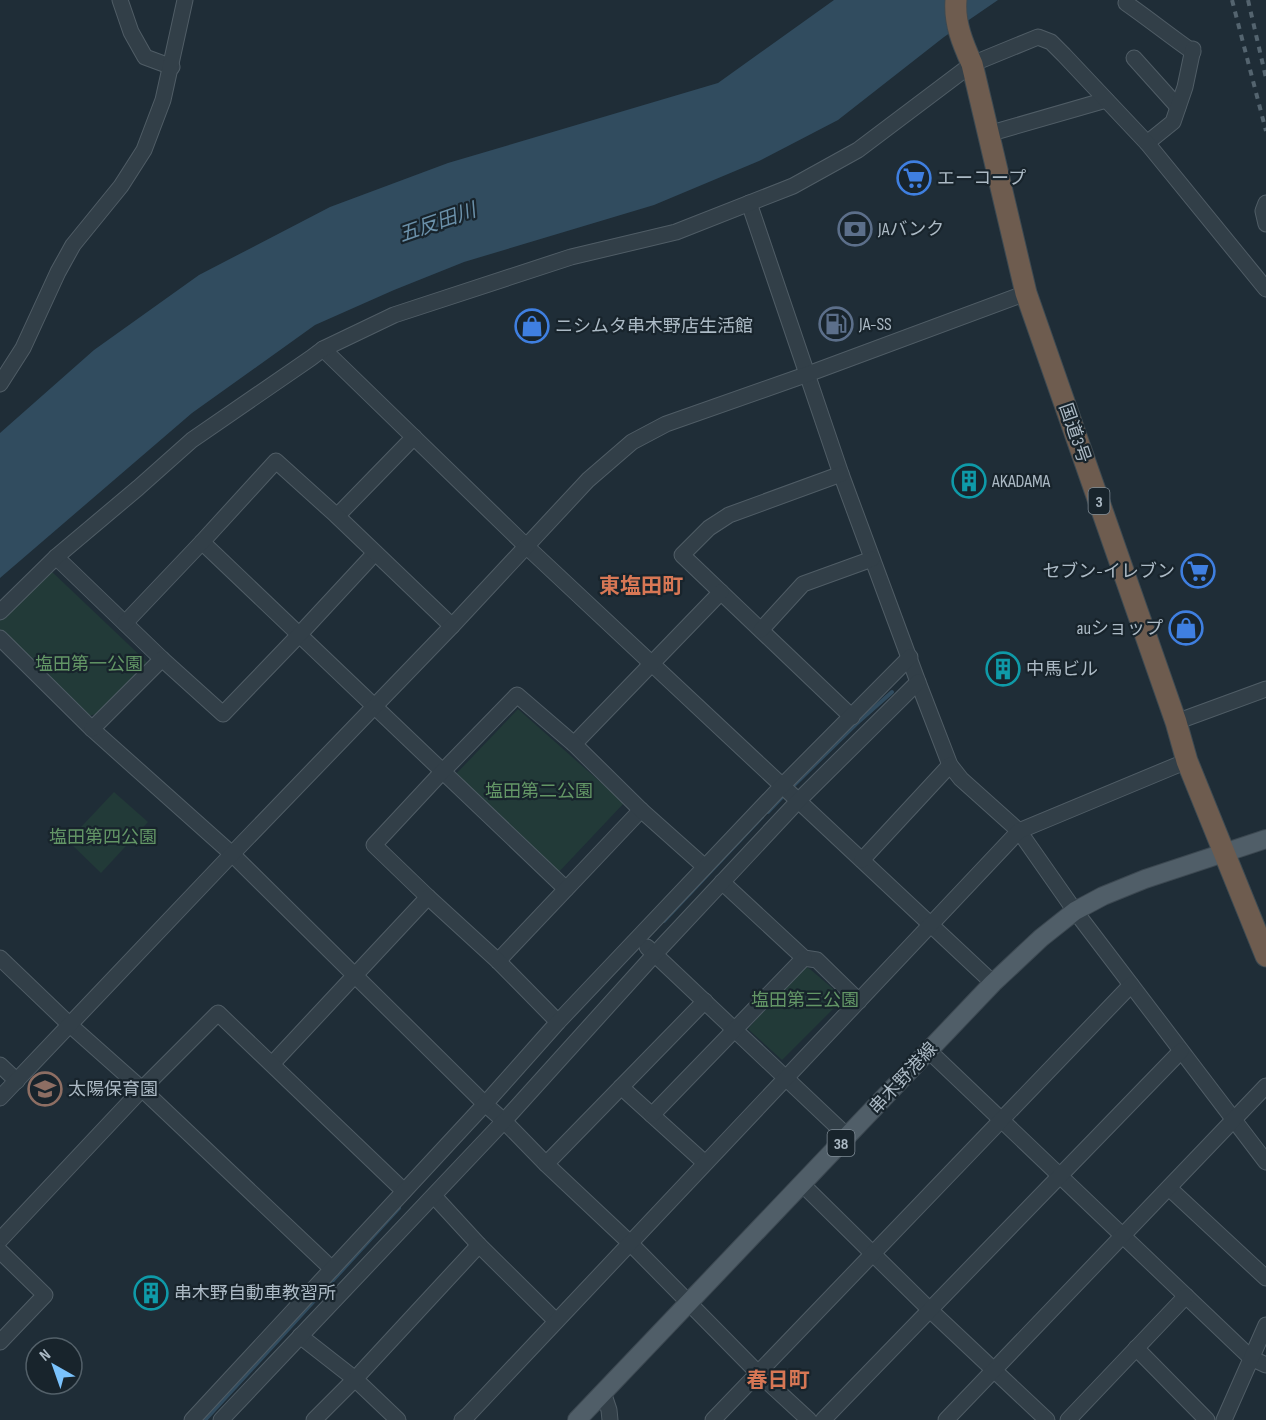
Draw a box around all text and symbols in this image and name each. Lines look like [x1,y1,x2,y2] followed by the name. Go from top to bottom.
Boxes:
[896,160,932,196] supermarket icon: エーコープ
[937,168,1026,189] place label: エーコープ
[396,198,481,247] water label: 五反田川
[837,211,873,247] bank icon: JAバンク
[877,219,944,240] place label: JAバンク
[818,306,854,342] fuel station icon: JA-SS
[514,308,550,344] shop icon: ニシムタ串木野店生活館
[858,314,892,335] place label: JA-SS
[555,316,753,337] place label: ニシムタ串木野店生活館
[1055,401,1094,466] street label: 国道3号
[951,463,987,499] building icon: AKADAMA
[991,471,1051,492] place label: AKADAMA
[1088,488,1110,514] road number: 3
[1180,553,1216,589] supermarket icon: セブン-イレブン
[1042,561,1175,582] place label: セブン-イレブン
[599,574,683,599] district label: 東塩田町
[1168,610,1204,646] shop icon: auショップ
[1077,618,1163,639] place label: auショップ
[985,651,1021,687] building icon: 中馬ビル
[35,654,143,675] park label: 塩田第一公園
[1026,659,1098,680] place label: 中馬ビル
[485,781,593,802] park label: 塩田第二公園
[49,827,157,848] park label: 塩田第四公園
[751,990,859,1011] park label: 塩田第三公園
[865,1038,942,1118] street label: 串木野港線
[27,1071,63,1107] school or university icon: 太陽保育園
[68,1079,158,1100] place label: 太陽保育園
[828,1130,854,1156] road number: 38
[133,1275,169,1311] building icon: 串木野自動車教習所
[174,1283,336,1304] place label: 串木野自動車教習所
[24,1336,84,1396] north arrow
[36,1346,55,1366] text: N
[747,1368,810,1393] district label: 春日町

